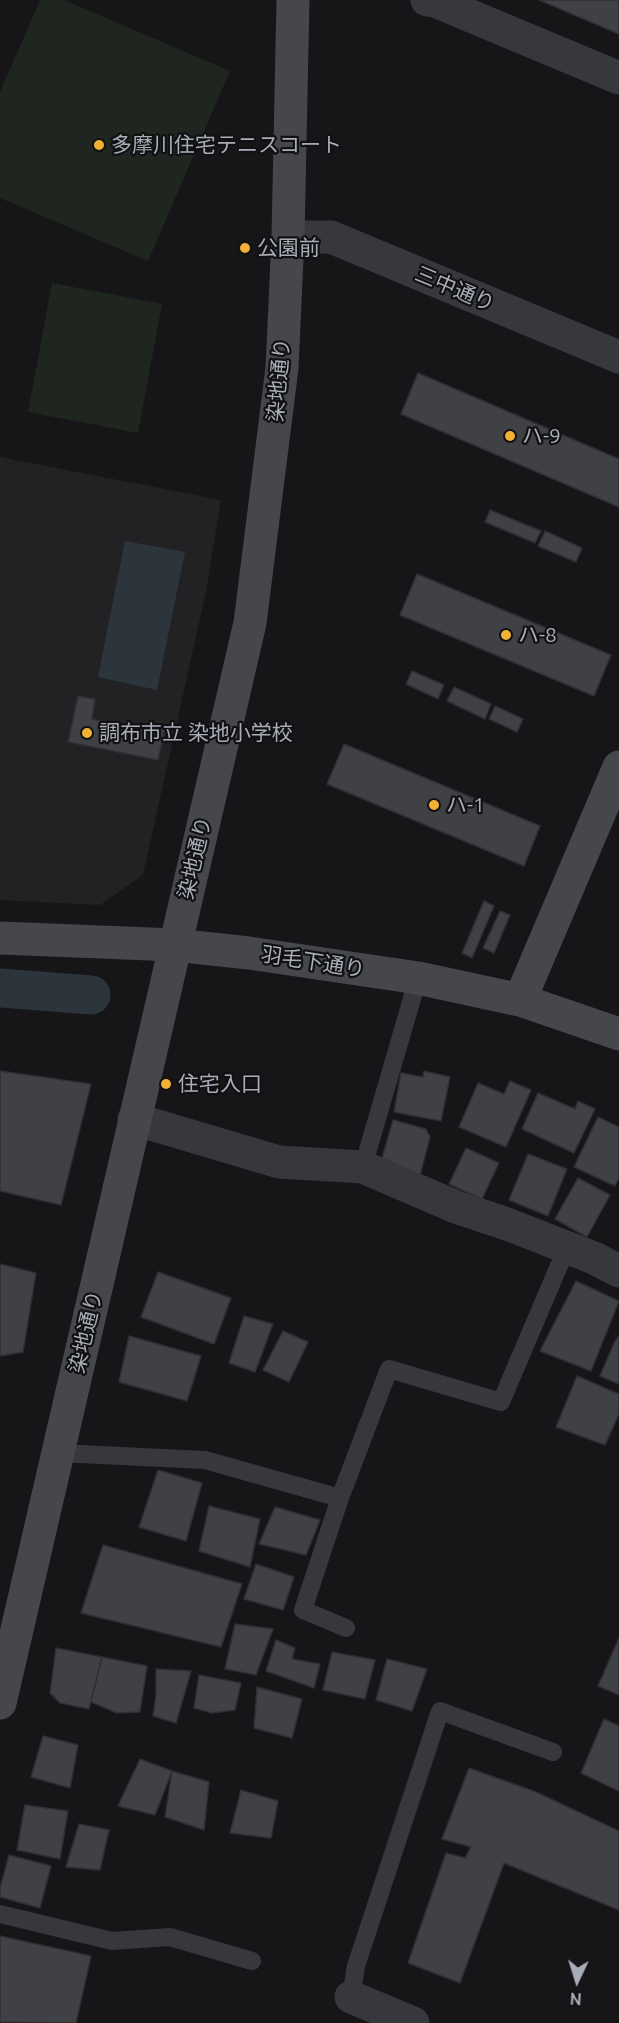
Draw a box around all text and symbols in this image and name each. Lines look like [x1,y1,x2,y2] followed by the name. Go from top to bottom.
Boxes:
[111,132,342,158] place label: 多摩川住宅テニスコート
[92,138,106,152] marker: 多摩川住宅テニスコート
[257,235,320,261] place label: 公園前
[238,241,252,255] marker: 公園前
[411,261,499,317] street label: 三中通り
[263,337,295,423] street label: 染地通り
[522,423,561,449] place label: ハ-9
[503,429,517,443] marker: ハ-9
[518,622,557,648] place label: ハ-8
[499,628,513,642] marker: ハ-8
[99,720,293,746] place label: 調布市立 染地小学校
[80,726,94,740] marker: 調布市立 染地小学校
[446,792,485,818] place label: ハ-1
[427,798,441,812] marker: ハ-1
[173,814,217,902] street label: 染地通り
[259,941,367,983] street label: 羽毛下通り
[178,1071,262,1097] place label: 住宅入口
[159,1077,173,1091] marker: 住宅入口
[64,1288,108,1376] street label: 染地通り
[547,1951,607,2011] north arrow
[569,1990,582,2008] text: N

